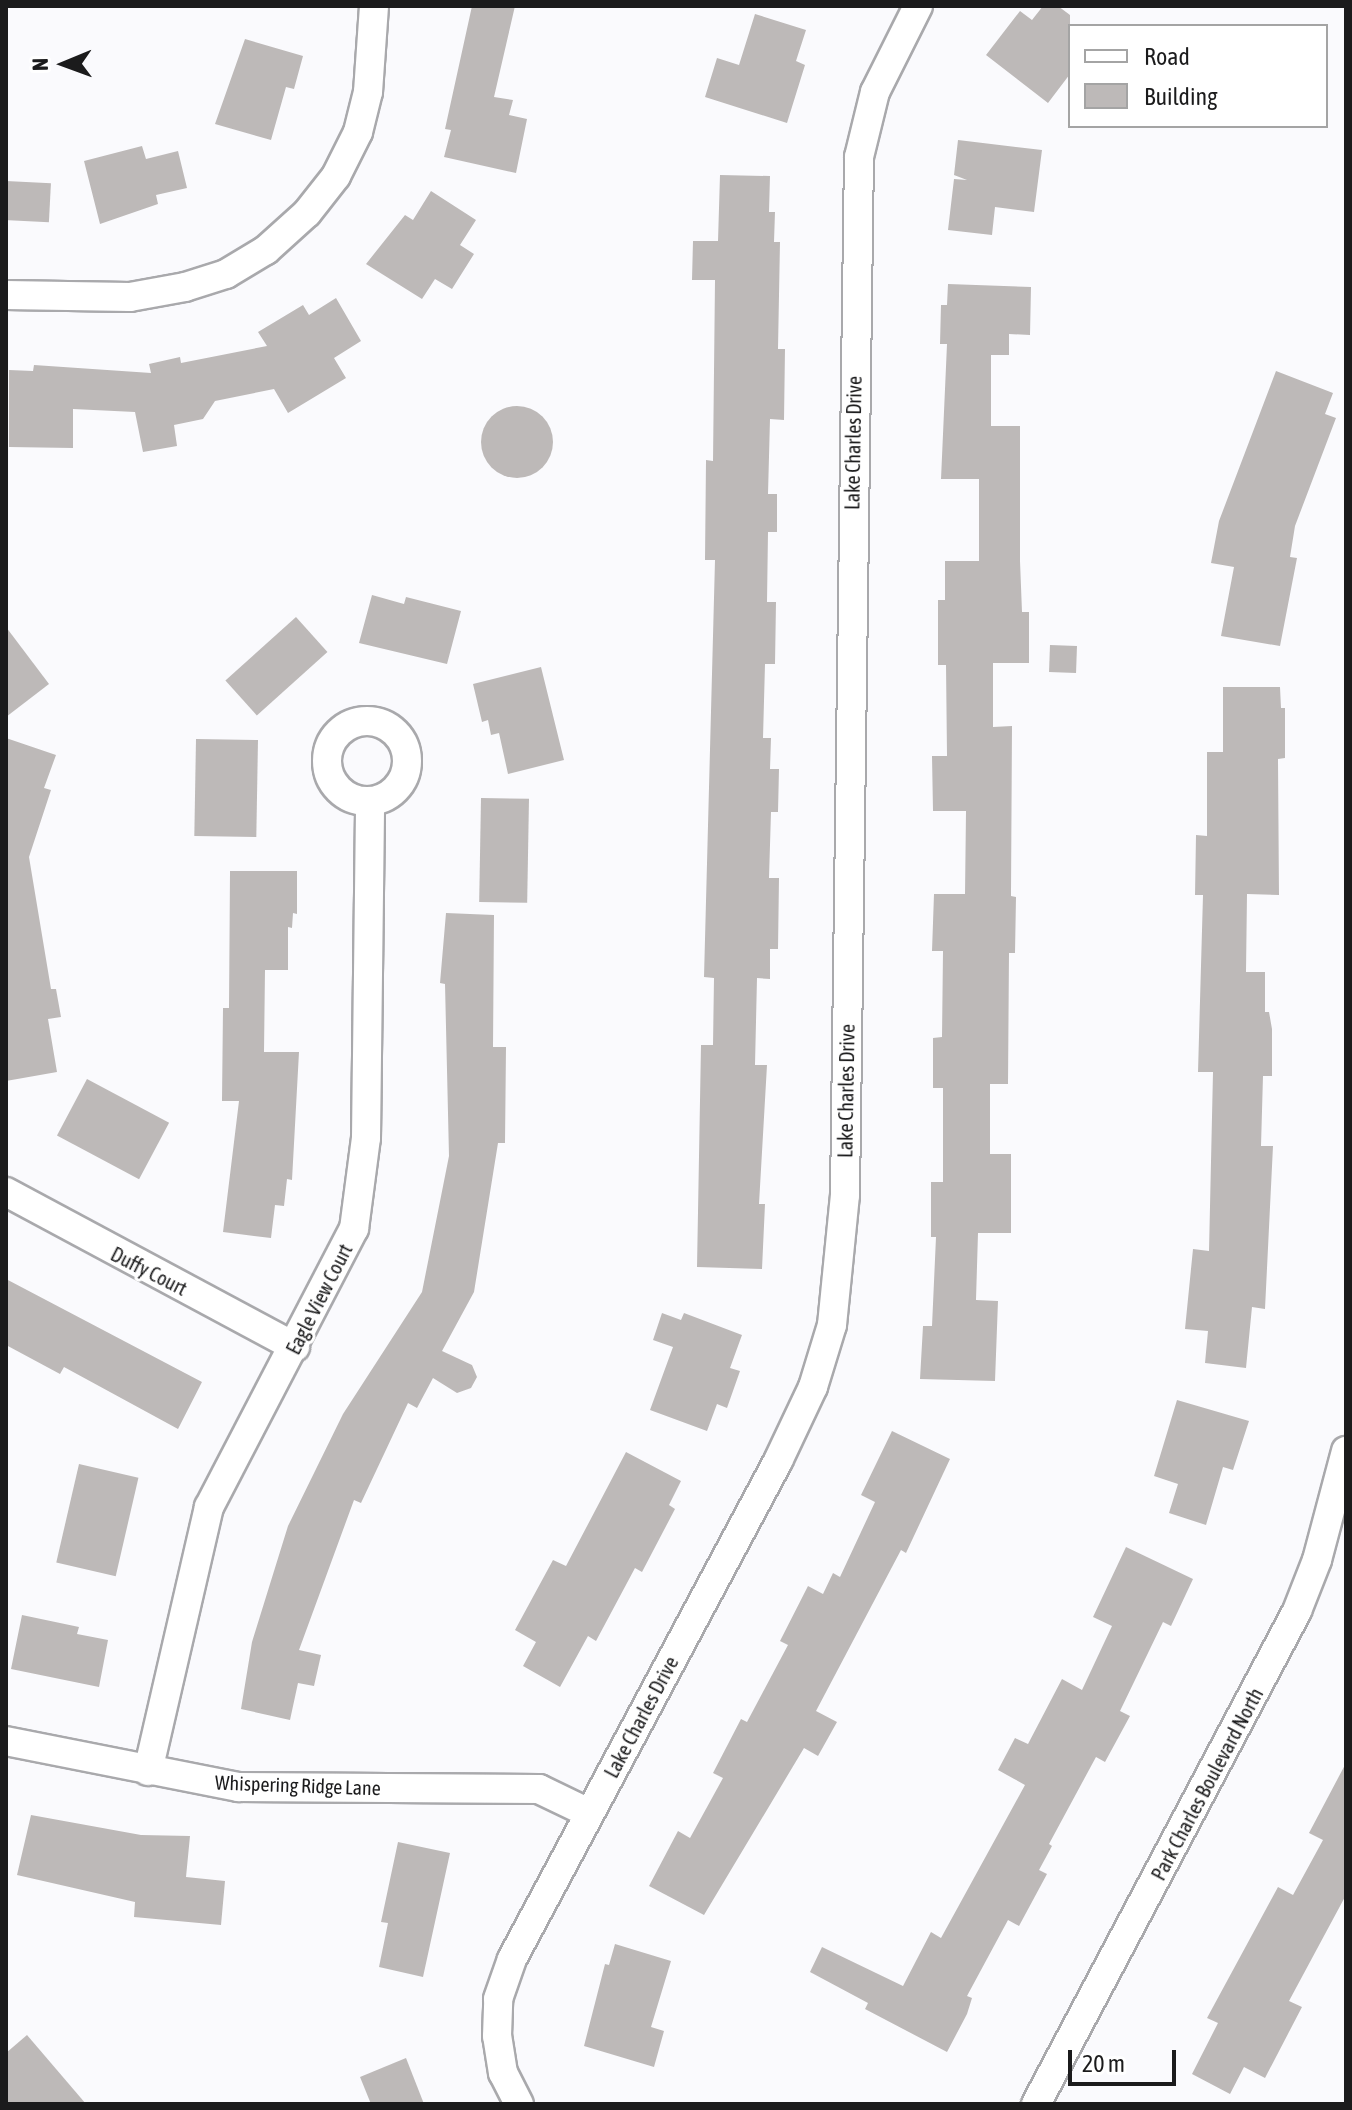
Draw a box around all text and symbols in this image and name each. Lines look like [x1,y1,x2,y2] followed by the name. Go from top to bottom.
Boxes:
[24,24,104,104] north arrow
[1068,24,1328,128] legend
[1144,43,1190,70] text: Road
[27,58,53,71] text: N
[1144,83,1217,110] text: Building
[840,376,866,510] street label: Lake Charles Drive
[833,1024,859,1158] street label: Lake Charles Drive
[281,1240,357,1358] street label: Eagle View Court
[107,1242,191,1300] street label: Duffy Court
[599,1652,683,1782] street label: Lake Charles Drive
[1146,1684,1268,1884] street label: Park Charles Boulevard North
[215,1770,381,1800] street label: Whispering Ridge Lane
[1072,2034,1180,2084] scale bar
[1082,2050,1125,2077] text: 20 m

